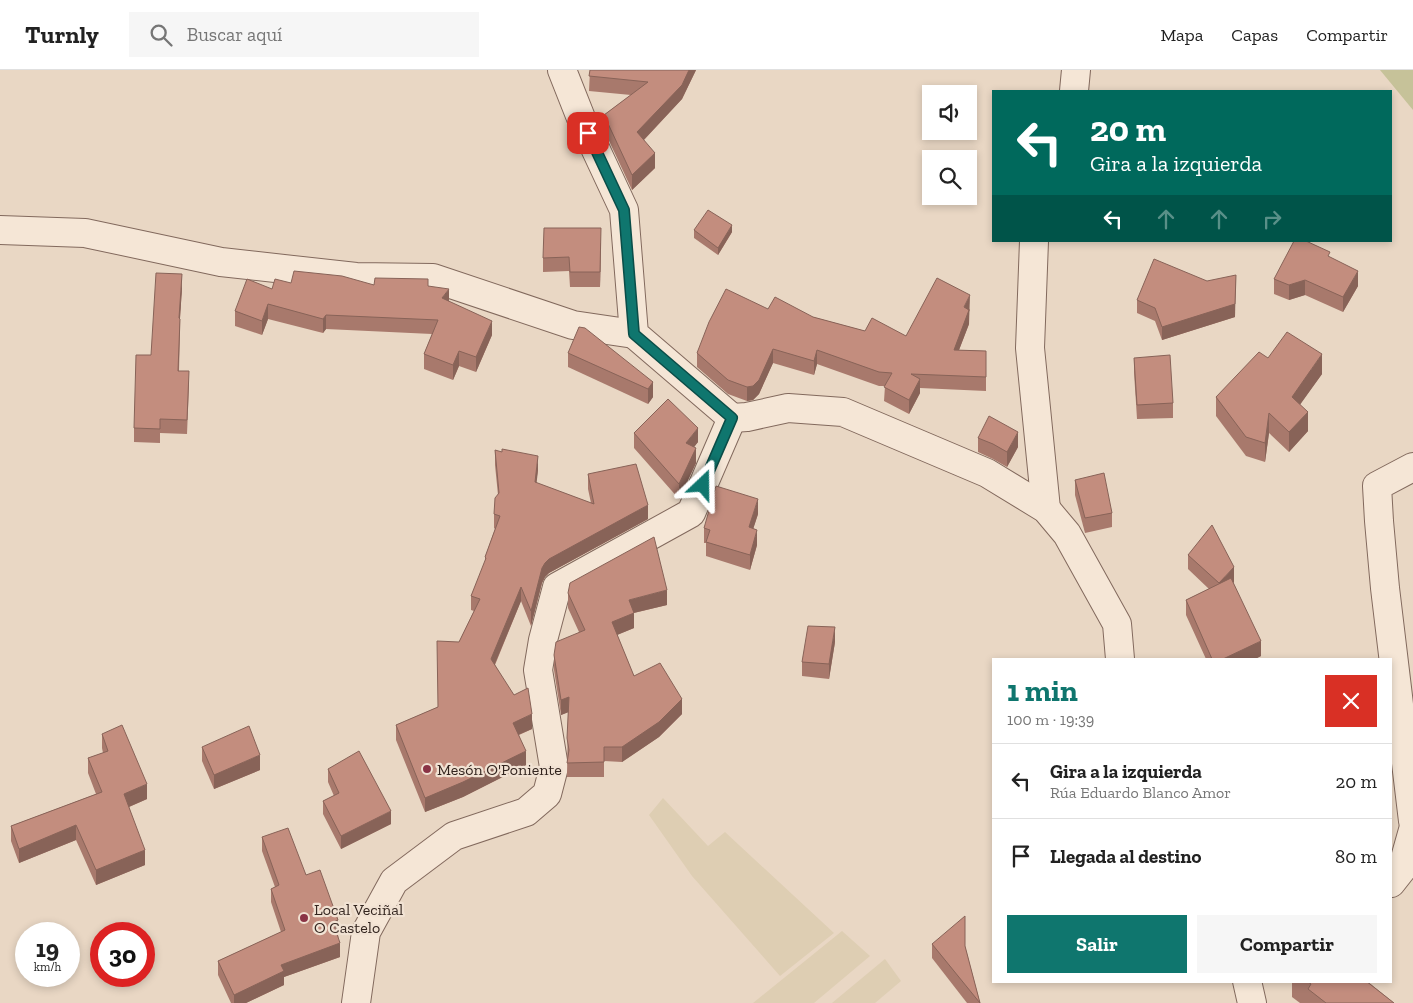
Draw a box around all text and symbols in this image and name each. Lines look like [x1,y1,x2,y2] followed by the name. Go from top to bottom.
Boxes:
[129,12,479,57] search box
[25,20,99,49] text: Turnly
[147,21,175,49] icon: search
[187,23,282,46] text: Buscar aquí
[1160,24,1203,46] text: Mapa
[1231,24,1278,46] text: Capas
[1306,24,1388,46] text: Compartir
[922,85,977,205] map controls
[922,85,977,140] button: sound
[1090,108,1166,150] text: 20 m
[1007,110,1072,175] icon: left
[567,112,609,154] pin
[574,119,602,147] icon: arrive
[922,150,977,205] button: search
[1090,150,1262,177] text: Gira a la izquierda
[1099,205,1127,233] icon: left
[1152,205,1180,233] icon: ahead
[1205,205,1233,233] icon: ahead
[1258,205,1286,233] icon: right
[676,458,728,510] position arrow
[1007,673,1078,709] text: 1 min
[1325,675,1377,727] button: close
[1007,710,1094,729] text: 100 m · 19:39
[437,760,562,779] place label: Mesón O'Poniente
[1050,760,1202,783] text: Gira a la izquierda
[421,763,433,775] marker: Mesón O'Poniente
[1007,767,1035,795] icon: left
[1336,770,1377,793] text: 20 m
[1050,783,1231,802] text: Rúa Eduardo Blanco Amor
[1007,842,1035,870] icon: arrive
[1050,845,1201,868] text: Llegada al destino
[1335,845,1377,868] text: 80 m
[314,900,403,937] place label: Local Veciñal O Castelo
[298,912,310,924] marker: Local Veciñal O Castelo
[1007,915,1187,973] button: Salir
[1197,915,1377,973] button: Compartir
[90,922,155,987] speed limit sign: 30
[36,933,59,963] text: 19
[34,960,61,974] text: km/h

